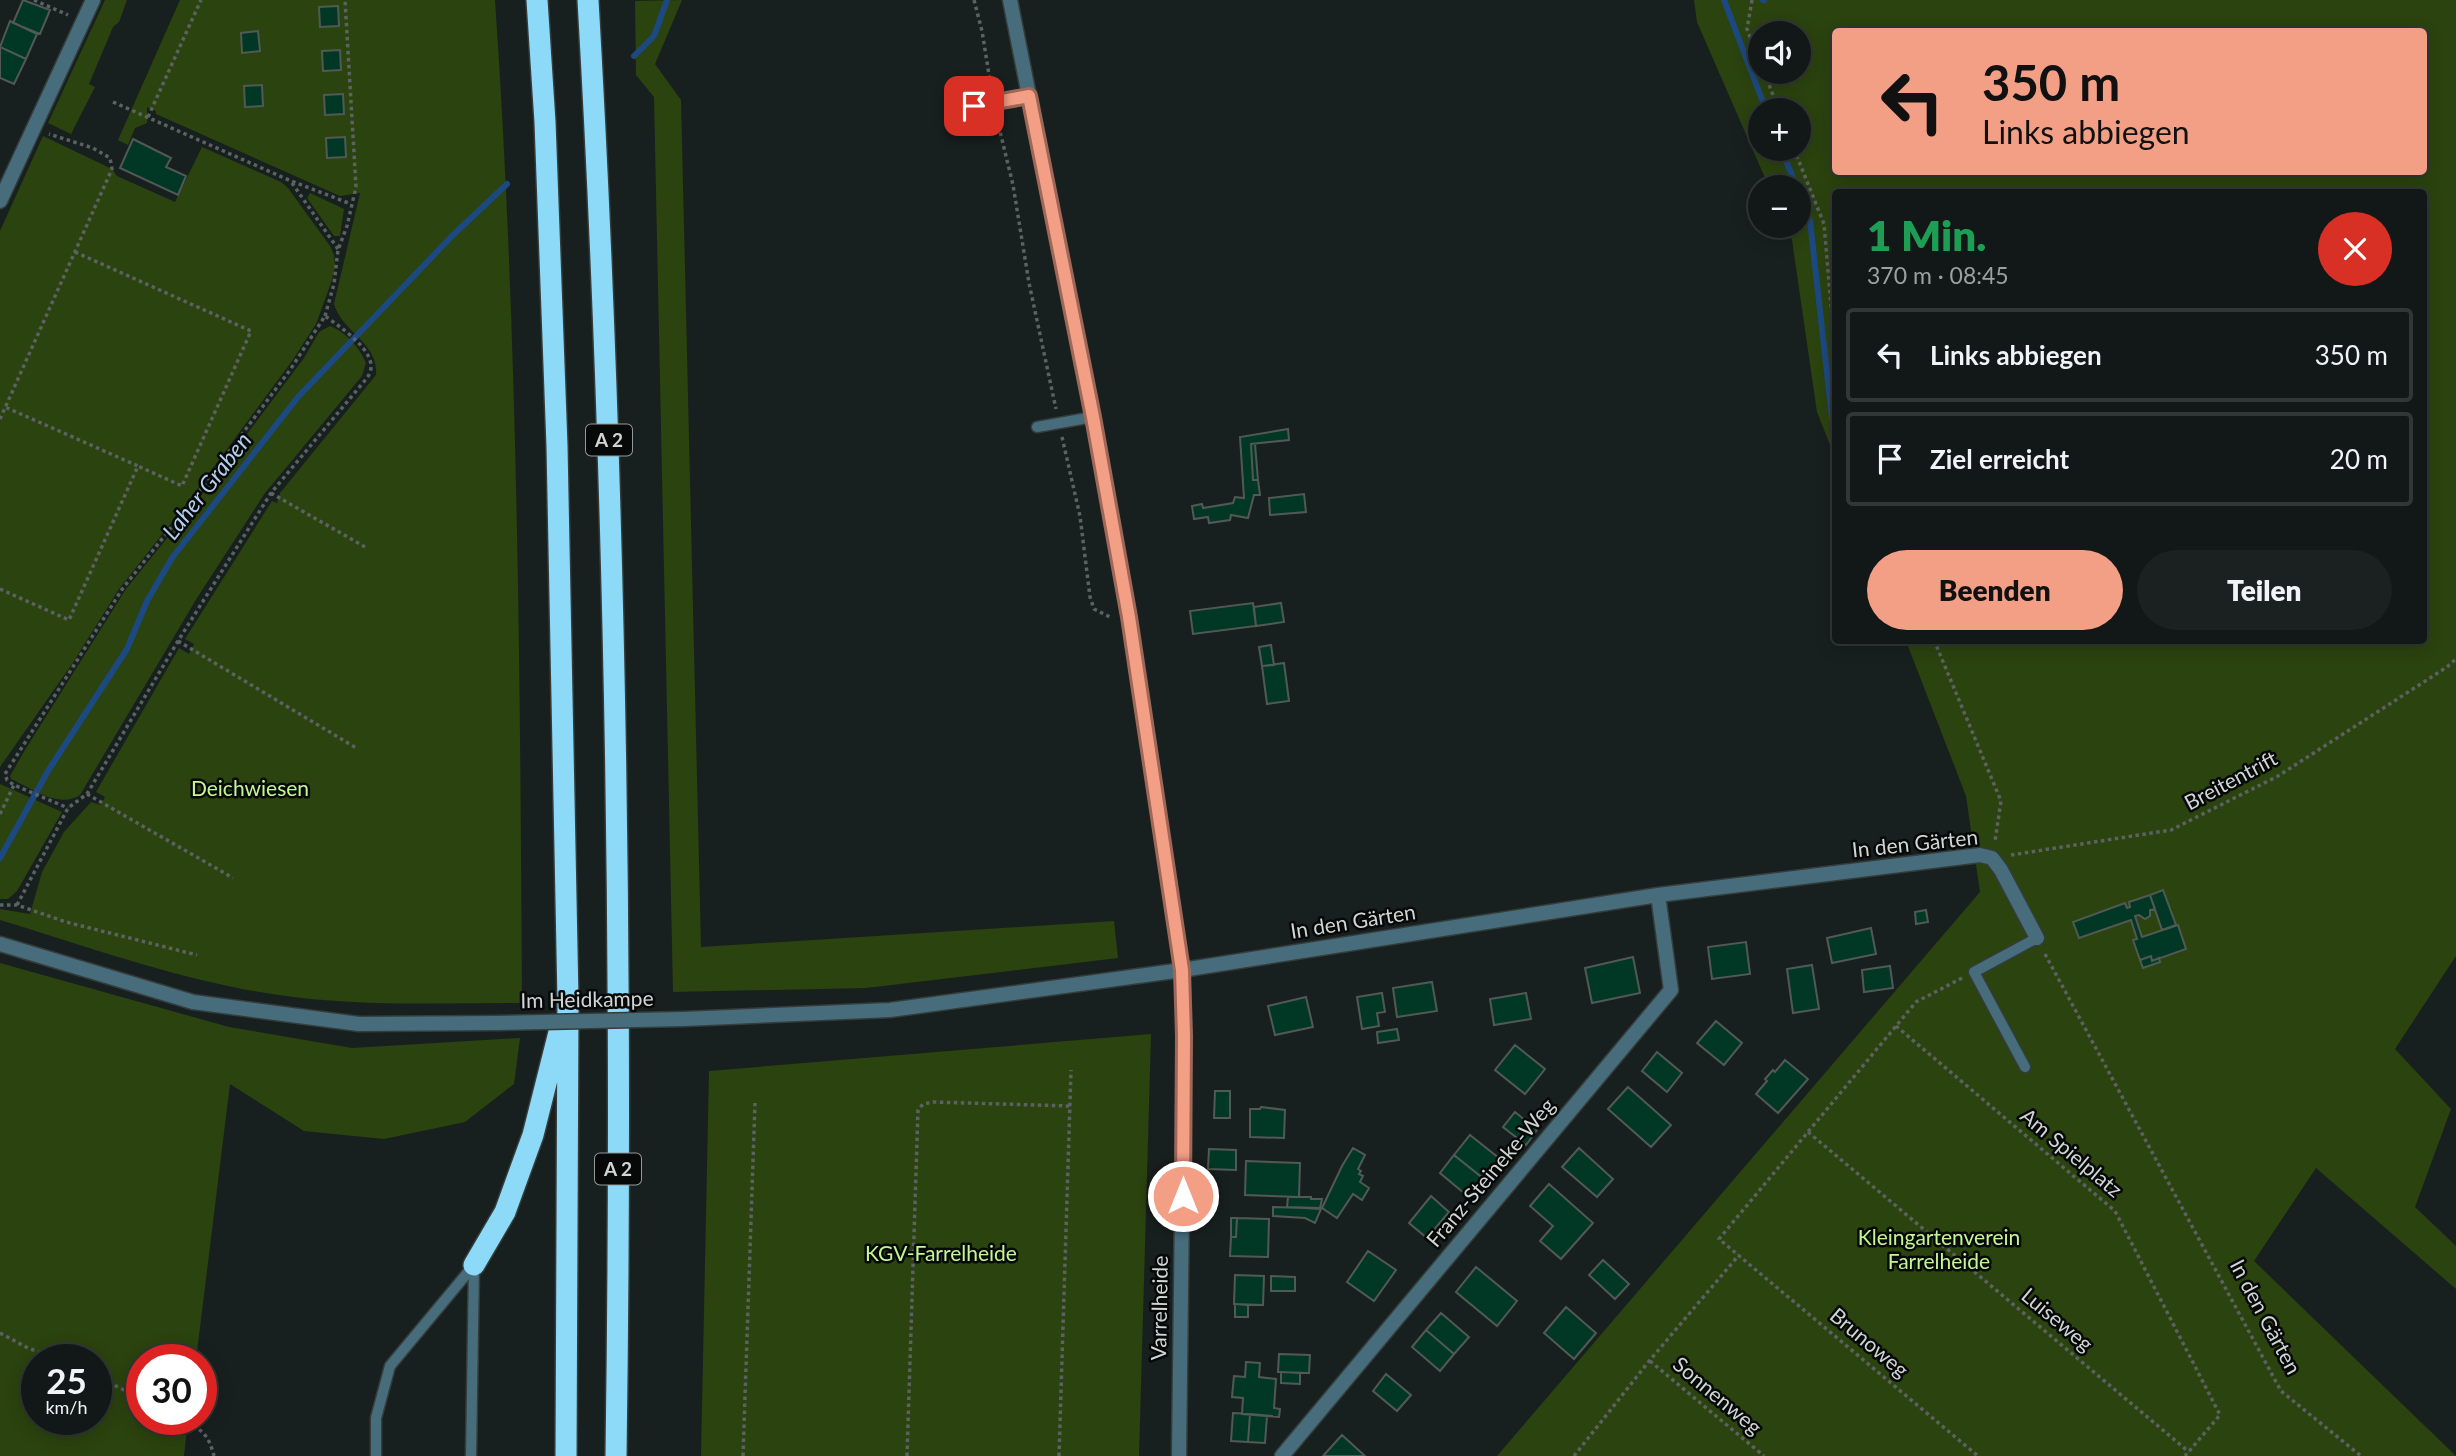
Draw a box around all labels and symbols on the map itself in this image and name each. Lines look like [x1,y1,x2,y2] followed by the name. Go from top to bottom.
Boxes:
[944,76,1004,136] pin
[586,424,632,456] road number: A 2
[156,426,257,544] water label: Laher Graben
[2180,745,2281,815] street label: Breitentrift
[191,775,309,800] park label: Deichwiesen
[1851,823,1979,862] street label: In den Gärten
[1288,898,1417,943] street label: In den Gärten
[520,985,654,1012] street label: Im Heidkampe
[1420,1093,1559,1251] street label: Franz-Steineke-Weg
[2016,1102,2128,1202] street label: Am Spielplatz
[595,1154,641,1184] road number: A 2
[1146,1159,1220,1233] position arrow
[1858,1224,2020,1273] park label: Kleingartenverein Farrelheide
[865,1240,1017,1265] park label: KGV-Farrelheide
[1145,1255,1172,1361] street label: Varrelheide
[2226,1255,2307,1378] street label: In den Gärten
[2017,1282,2099,1356] street label: Luiseweg
[1826,1302,1914,1382] street label: Brunoweg
[126,1344,217,1435] speed limit sign: 30
[1669,1351,1767,1439] street label: Sonnenweg

